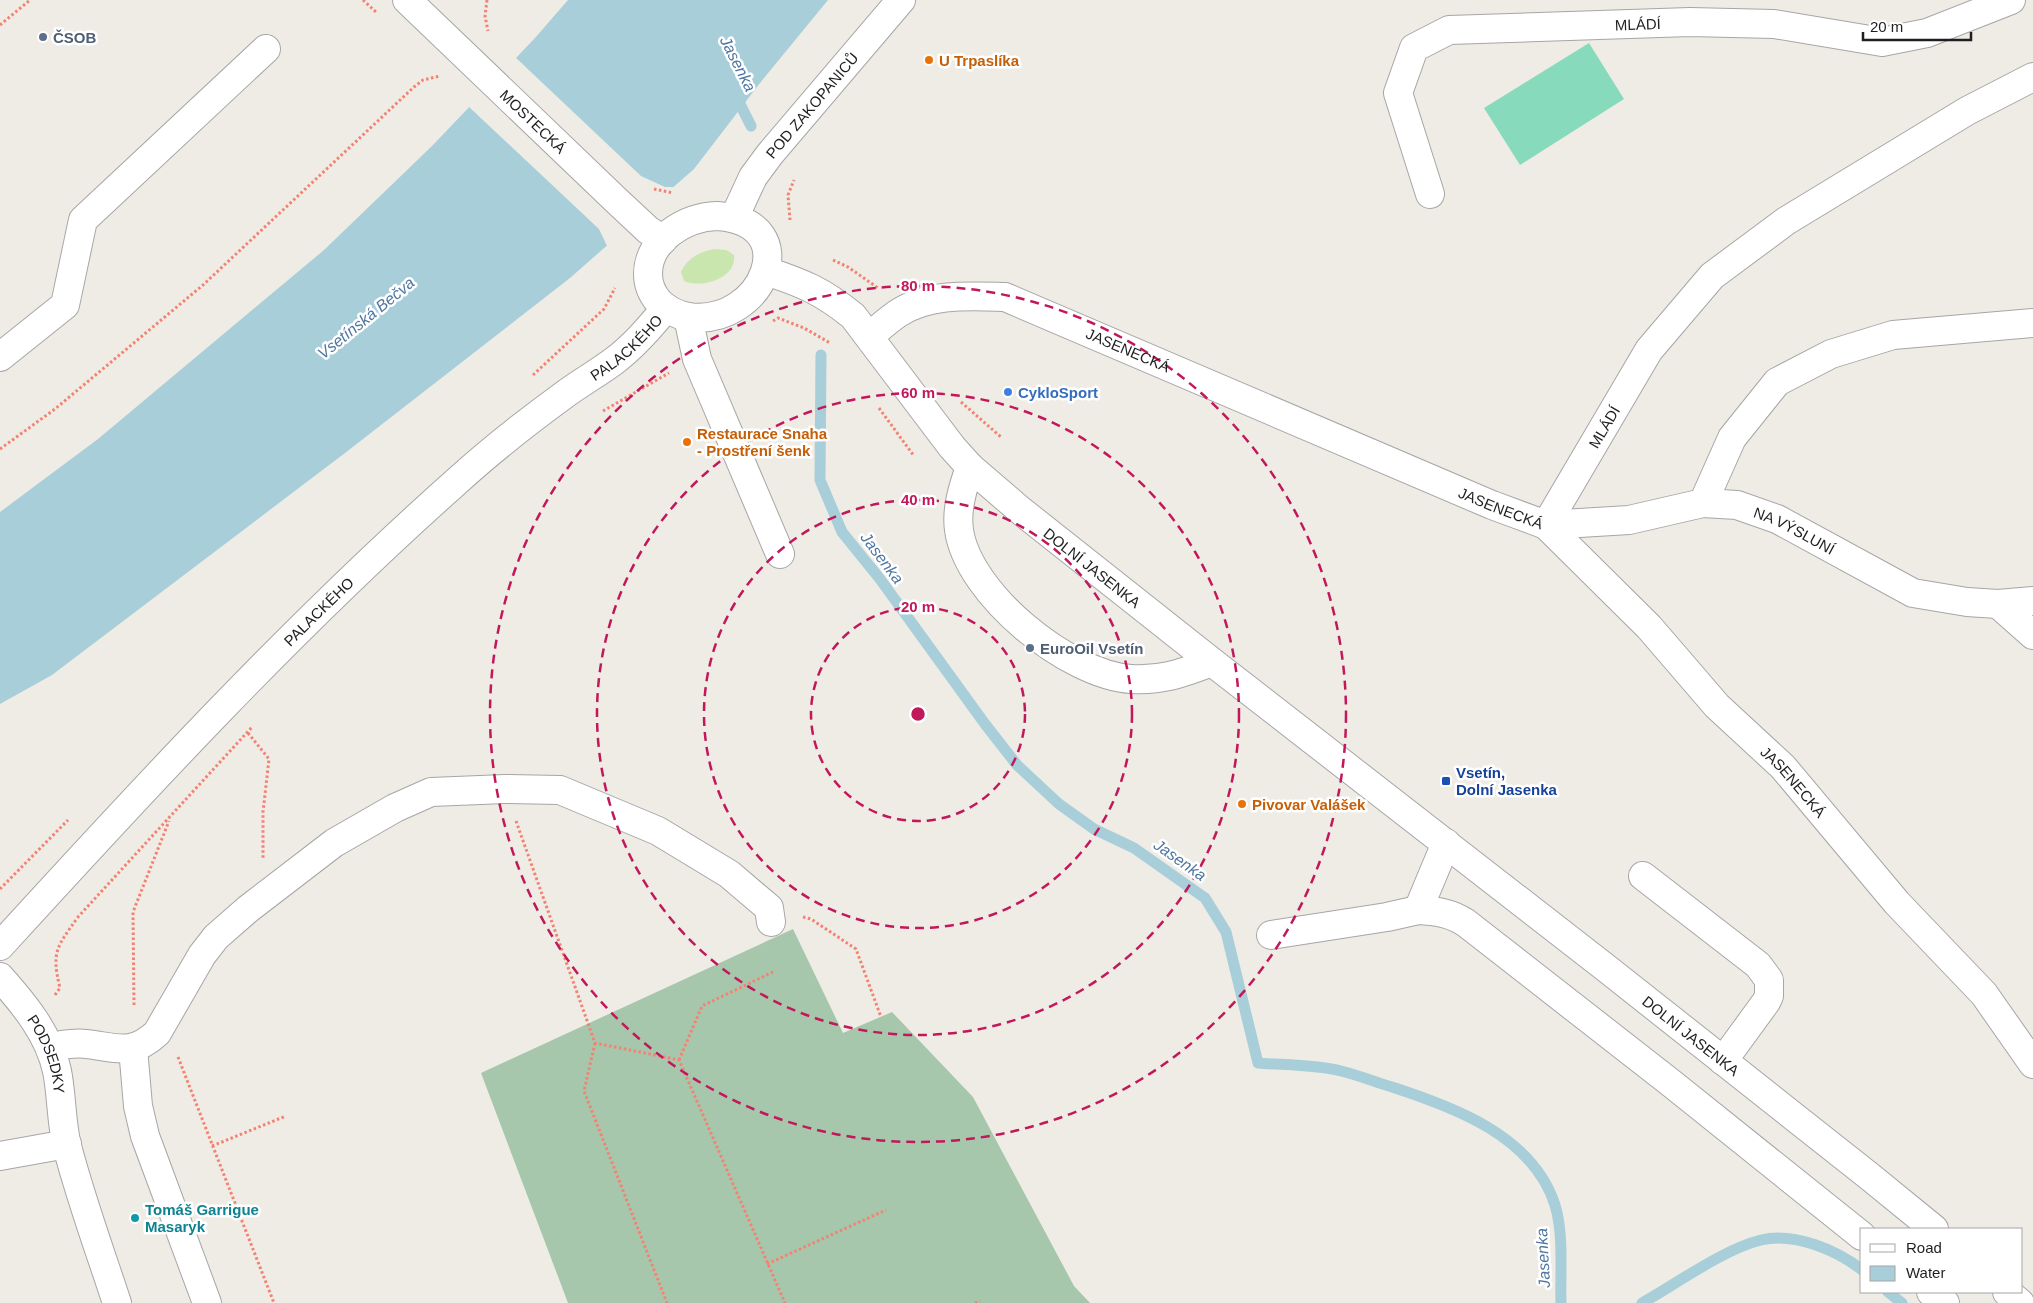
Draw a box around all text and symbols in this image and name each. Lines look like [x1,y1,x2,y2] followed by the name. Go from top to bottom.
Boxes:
[1863,10,1970,42] scale bar
[1615,14,1662,33] street label: MLÁDÍ
[1870,18,1903,35] text: 20 m
[53,29,97,46] place label: ČSOB
[37,31,49,43] marker: ČSOB
[716,33,759,94] water label: Jasenka
[762,49,861,161] street label: POD ZAKOPANICŮ
[939,52,1020,69] place label: U Trpaslíka
[923,54,935,66] marker: U Trpaslíka
[497,86,570,156] street label: MOSTECKÁ
[314,274,418,362] water label: Vsetínská Bečva
[901,277,935,294] text: 80 m
[587,311,665,384] street label: PALACKÉHO
[1084,324,1173,375] street label: JASENECKÁ
[901,384,935,401] text: 60 m
[1018,384,1098,401] place label: CykloSport
[1002,386,1014,398] marker: CykloSport
[1585,402,1623,451] street label: MLÁDÍ
[697,425,828,459] place label: Restaurace Snaha - Prostření šenk
[681,436,693,448] marker: Restaurace Snaha - Prostření šenk
[1456,483,1546,532] street label: JASENECKÁ
[901,491,935,508] text: 40 m
[1752,503,1839,558] street label: NA VÝSLUNÍ
[1041,524,1144,611] street label: DOLNÍ JASENKA
[857,528,907,587] water label: Jasenka
[280,573,357,649] street label: PALACKÉHO
[901,598,935,615] text: 20 m
[1040,640,1143,657] place label: EuroOil Vsetín
[1024,642,1036,654] marker: EuroOil Vsetín
[909,705,927,723] centre of rings
[1757,742,1830,820] street label: JASENECKÁ
[1456,764,1558,798] place label: Vsetín, Dolní Jasenka
[1440,775,1452,787] marker: Vsetín, Dolní Jasenka
[1252,796,1366,813] place label: Pivovar Valášek
[1236,798,1248,810] marker: Pivovar Valášek
[1150,835,1209,884] water label: Jasenka
[1639,992,1743,1079] street label: DOLNÍ JASENKA
[25,1011,69,1094] street label: PODSEDKY
[145,1201,259,1235] place label: Tomáš Garrigue Masaryk
[129,1212,141,1224] marker: Tomáš Garrigue Masaryk
[1533,1228,1553,1289] water label: Jasenka
[1860,1228,2023,1293] legend
[1906,1239,1942,1256] text: Road
[1906,1264,1945,1281] text: Water

